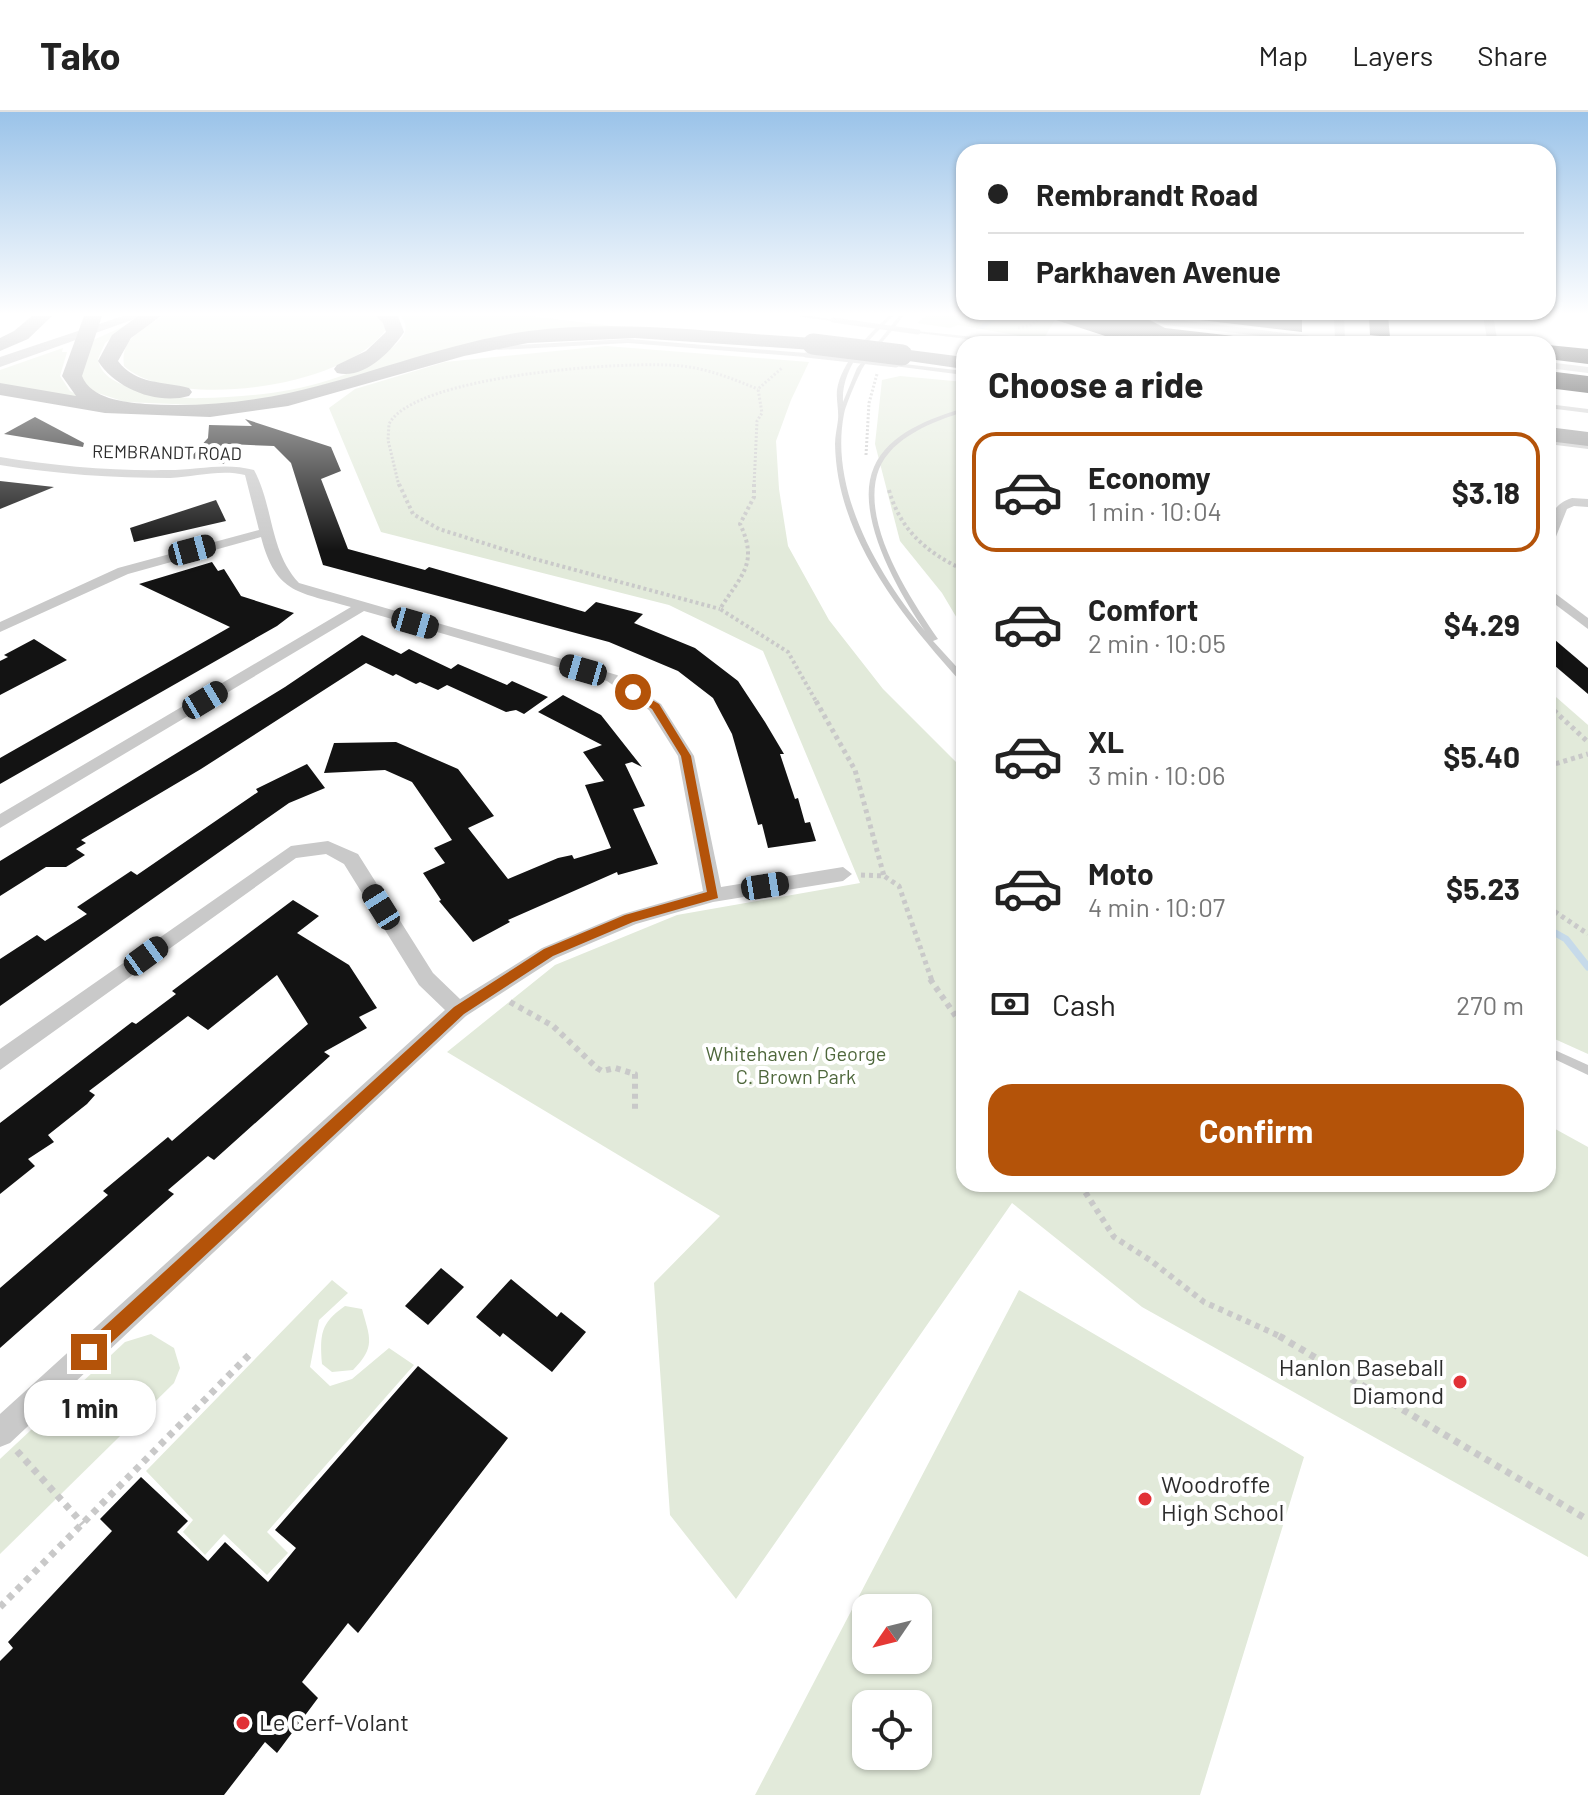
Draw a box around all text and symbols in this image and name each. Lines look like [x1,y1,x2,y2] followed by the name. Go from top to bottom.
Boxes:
[40,32,121,78] text: Tako
[1258,38,1308,72] text: Map
[1352,38,1433,72] text: Layers
[1477,38,1548,72] text: Share
[1036,176,1258,212] text: Rembrandt Road
[1036,253,1281,289] text: Parkhaven Avenue
[988,362,1204,405] text: Choose a ride
[92,440,242,464] street label: REMBRANDT ROAD
[992,456,1064,528] icon: car
[1088,459,1211,495] text: Economy
[1452,474,1520,510] text: $3.18
[1088,495,1222,526] text: 1 min · 10:04
[166,532,218,568] car
[992,588,1064,660] icon: car
[1088,591,1198,627] text: Comfort
[389,605,441,641] car
[1444,606,1520,642] text: $4.29
[1088,627,1226,658] text: 2 min · 10:05
[557,652,609,688] car
[615,674,651,710] route start
[178,677,232,723] car
[992,720,1064,792] icon: car
[1088,723,1124,759] text: XL
[1443,738,1520,774] text: $5.40
[1088,759,1225,790] text: 3 min · 10:06
[992,852,1064,924] icon: car
[1088,855,1154,891] text: Moto
[739,870,791,902] car
[1446,870,1520,906] text: $5.23
[358,880,404,934] car
[1088,891,1225,922] text: 4 min · 10:07
[120,932,172,980] car
[988,982,1032,1026] icon: cash
[1052,986,1116,1022] text: Cash
[1456,989,1524,1020] text: 270 m
[706,1041,886,1088] park label: Whitehaven / George C. Brown Park
[988,1084,1524,1176] button: Confirm
[71,1334,107,1370] route end
[1279,1352,1444,1409] place label: Hanlon Baseball Diamond
[1451,1373,1469,1391] marker: Hanlon Baseball Diamond
[23,1380,155,1436] callout: 1 min
[62,1392,118,1423] text: 1 min
[1161,1469,1284,1526] place label: Woodroffe High School
[1136,1490,1154,1508] marker: Woodroffe High School
[852,1594,932,1674] north arrow
[852,1594,932,1770] map controls
[852,1690,932,1770] button: locate
[259,1707,409,1736] place label: Le Cerf-Volant
[234,1714,252,1732] marker: Le Cerf-Volant

